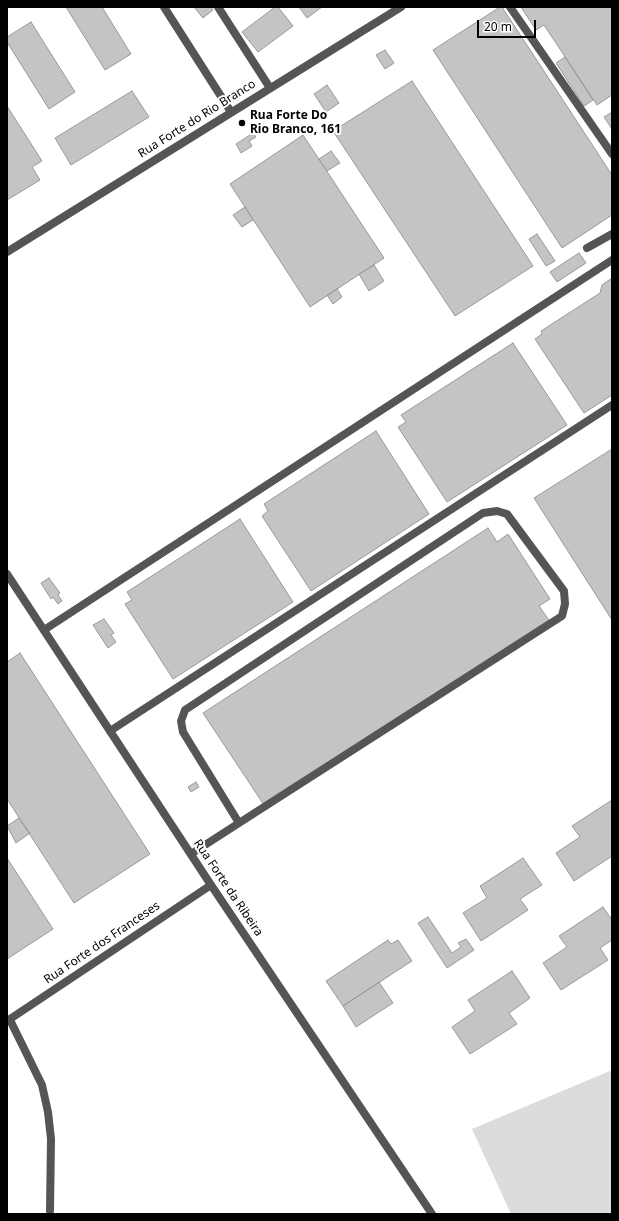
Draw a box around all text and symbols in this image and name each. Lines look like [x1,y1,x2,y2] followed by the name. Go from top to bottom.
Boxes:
[479,12,538,38] scale bar
[484,18,512,35] text: 20 m
[136,77,258,161] street label: Rua Forte do Rio Branco
[250,109,341,137] place label: Rua Forte Do Rio Branco, 161
[237,118,247,128] marker: Rua Forte Do Rio Branco, 161
[190,837,266,939] street label: Rua Forte da Ribeira
[41,899,163,987] street label: Rua Forte dos Franceses

